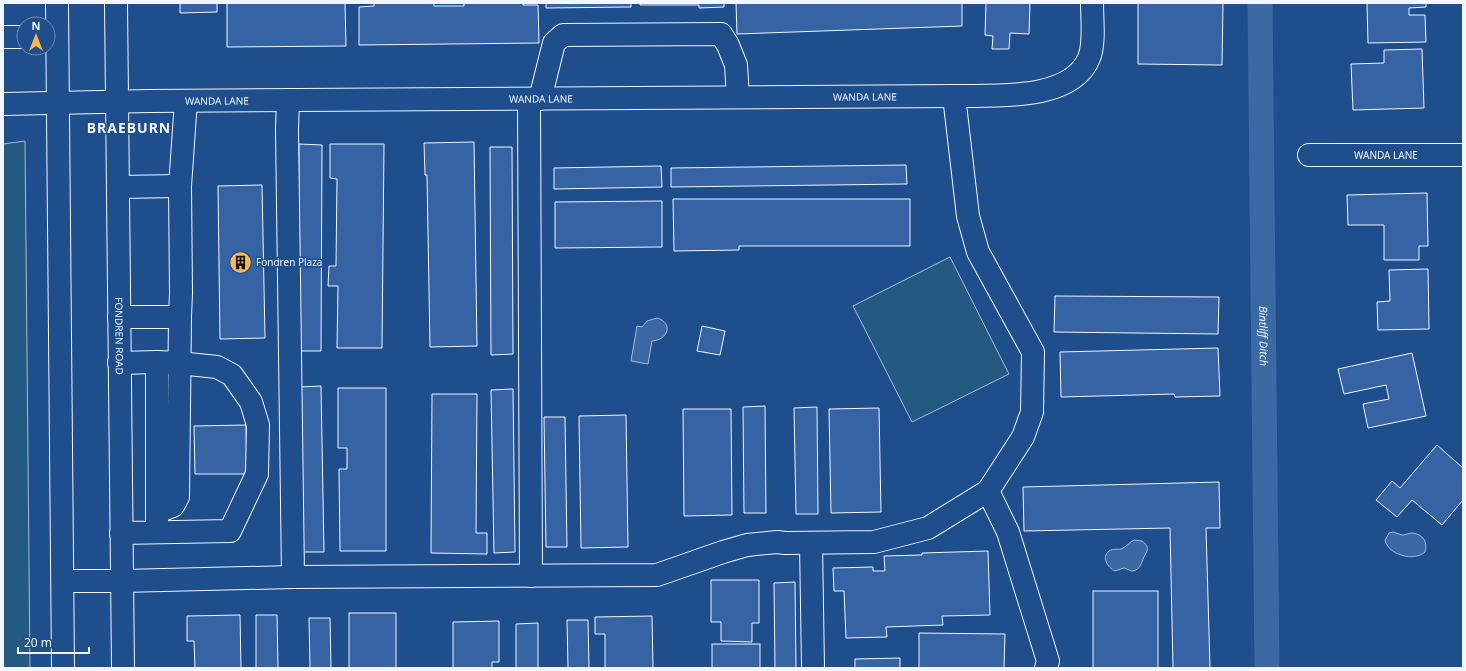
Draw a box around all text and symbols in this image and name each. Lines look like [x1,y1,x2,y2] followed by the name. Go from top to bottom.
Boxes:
[16,16,56,56] north arrow
[32,18,40,33] text: N
[833,89,897,104] street label: WANDA LANE
[509,91,573,106] street label: WANDA LANE
[185,93,249,108] street label: WANDA LANE
[87,118,171,137] district label: BRAEBURN
[1354,148,1418,162] street label: WANDA LANE
[228,249,254,275] building icon: Fondren Plaza
[256,255,322,269] place label: Fondren Plaza
[112,297,127,375] street label: FONDREN ROAD
[1256,306,1272,366] water label: Bintliff Ditch
[18,629,89,655] scale bar
[24,634,52,651] text: 20 m

